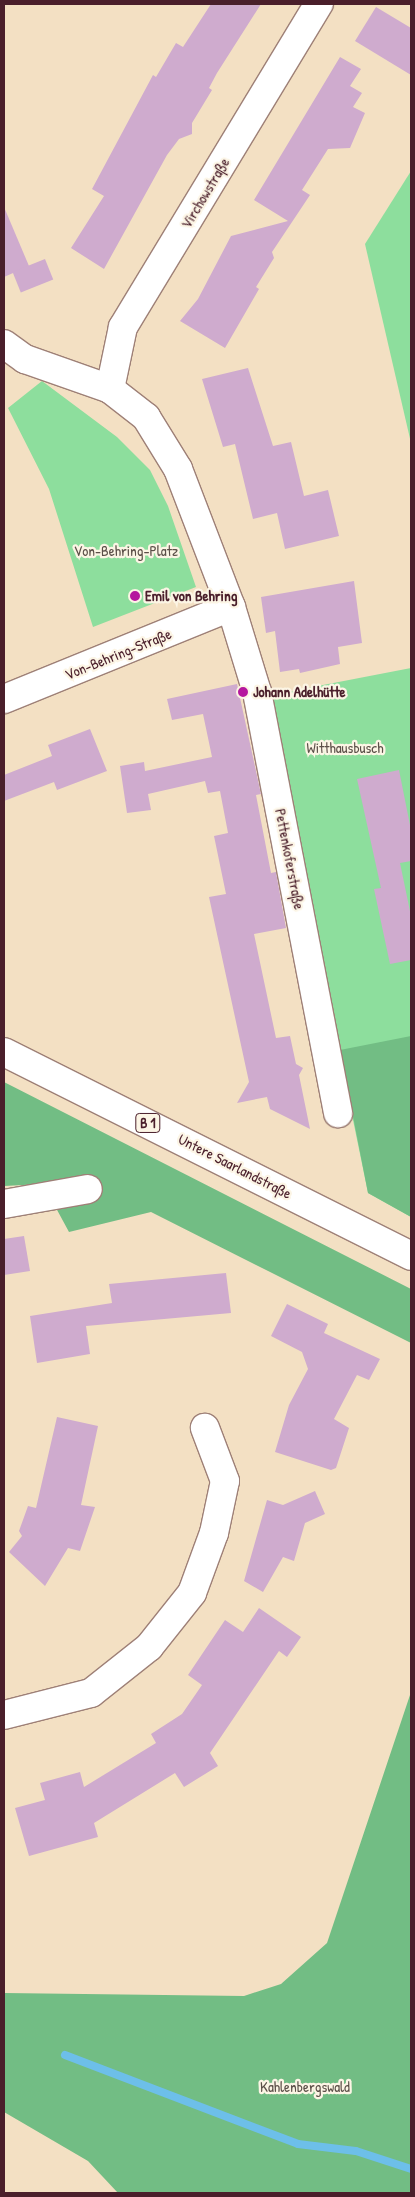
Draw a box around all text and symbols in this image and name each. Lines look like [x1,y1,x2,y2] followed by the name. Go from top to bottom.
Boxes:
[177,154,233,232] street label: Virchowstraße
[74,542,178,560] park label: Von-Behring-Platz
[145,587,237,605] place label: Emil von Behring
[129,590,141,602] marker: Emil von Behring
[62,624,174,684] street label: Von-Behring-Straße
[253,683,346,701] place label: Johann Adelhütte
[237,686,249,698] marker: Johann Adelhütte
[307,739,383,757] park label: Witthausbusch
[271,807,309,911] street label: Pettenkoferstraße
[134,1112,162,1134] road number: B 1
[175,1130,295,1202] street label: Untere Saarlandstraße
[260,2078,350,2096] park label: Kahlenbergswald

